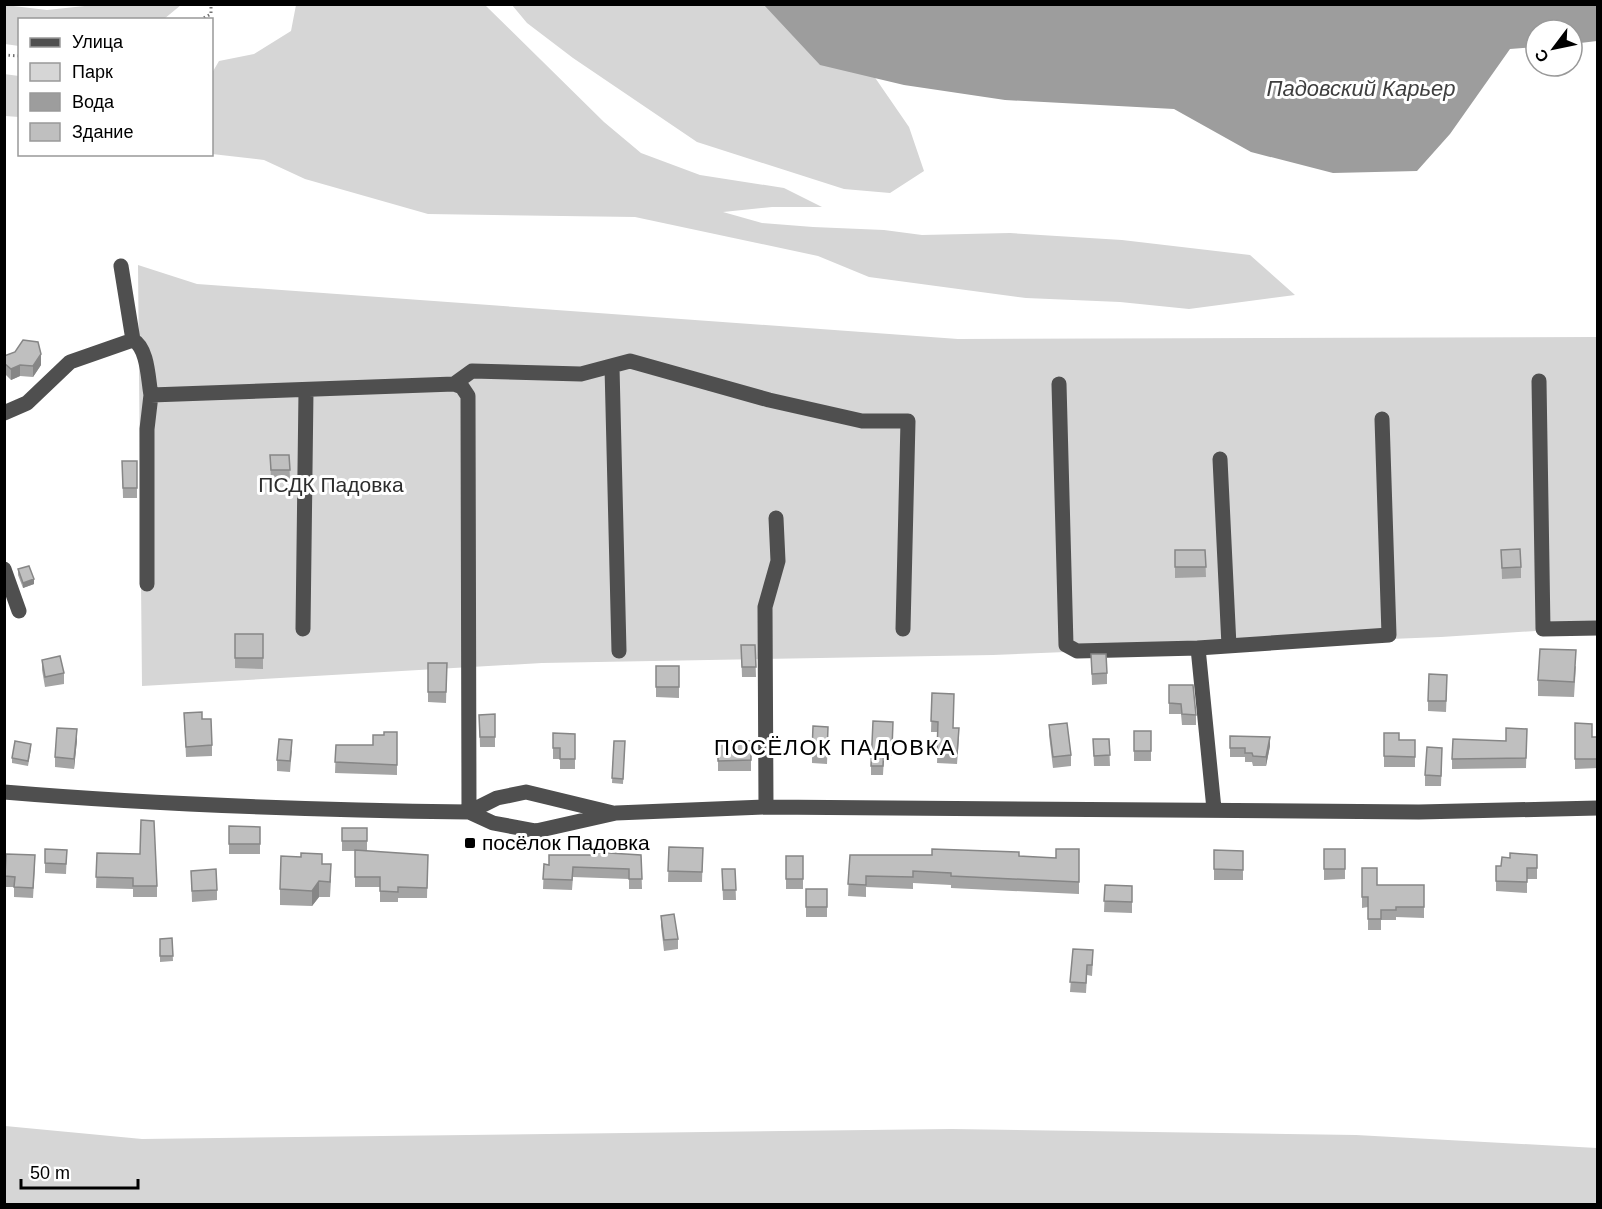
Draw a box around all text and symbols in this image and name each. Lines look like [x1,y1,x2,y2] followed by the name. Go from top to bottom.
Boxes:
[18,18,213,156] legend
[1524,18,1584,78] north arrow
[72,32,124,52] text: Улица
[1531,46,1552,65] text: С
[72,62,113,82] text: Парк
[1266,76,1456,101] water label: Падовский Карьер
[72,92,115,112] text: Вода
[72,122,133,142] text: Здание
[258,473,404,496] park label: ПСДК Падовка
[714,735,956,760] district label: ПОСЁЛОК ПАДОВКА
[482,831,650,854] place label: посёлок Падовка
[463,836,477,850] marker: посёлок Падовка
[21,1152,138,1190] scale bar
[30,1163,70,1183] text: 50 m

